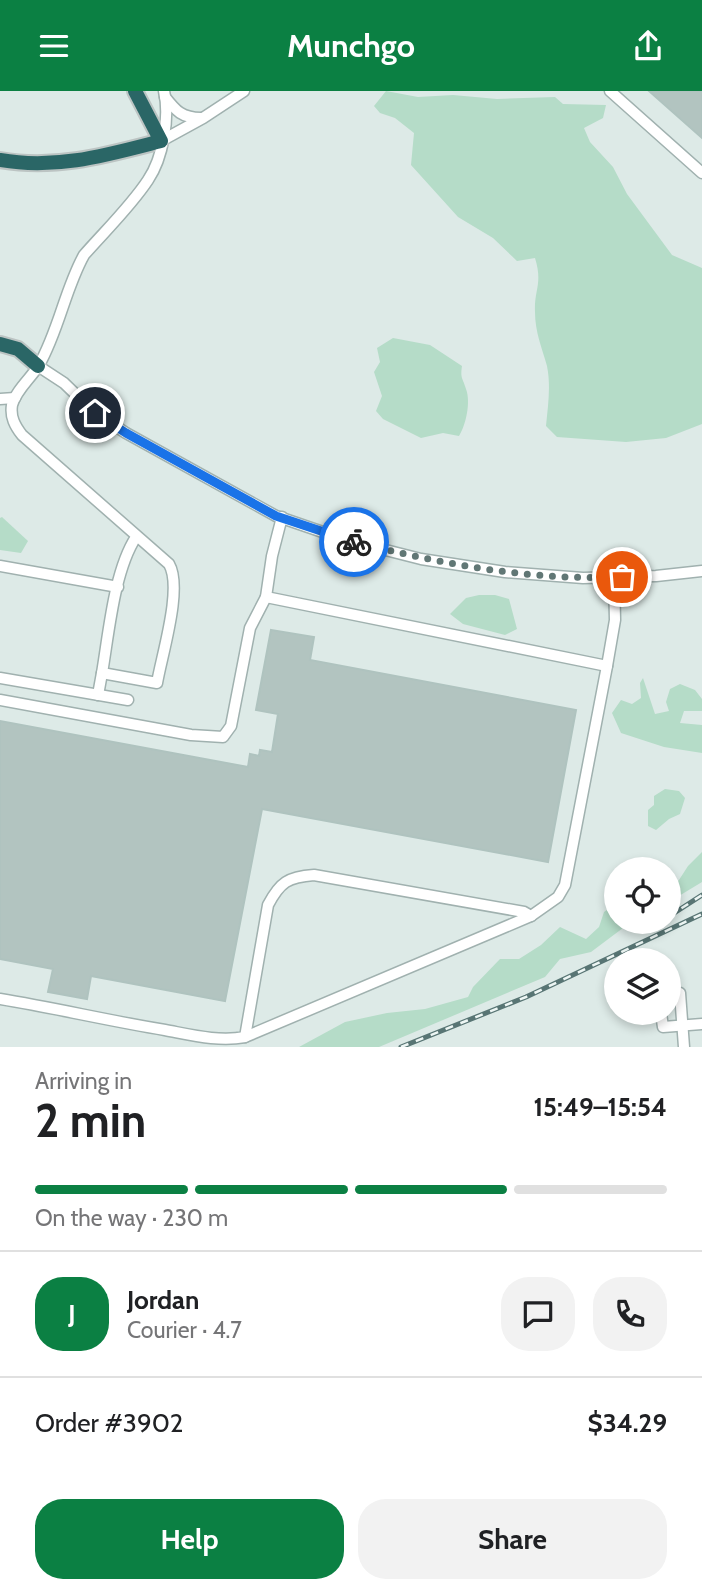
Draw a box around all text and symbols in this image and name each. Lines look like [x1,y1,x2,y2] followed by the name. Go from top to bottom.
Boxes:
[287,26,415,65] text: Munchgo
[35,27,73,65] icon: menu
[629,27,667,65] icon: share
[65,383,125,443] pin
[76,394,114,432] icon: home
[319,507,389,577] courier
[335,523,373,561] icon: bike
[592,547,652,607] pin
[603,558,641,596] icon: bag
[604,857,681,1025] map controls
[604,857,681,934] button: locate
[604,948,681,1025] button: layers
[35,1067,132,1095] text: Arriving in
[533,1091,667,1123] text: 15:49–15:54
[35,1093,146,1149] text: 2 min
[35,1204,228,1232] text: On the way · 230 m
[501,1277,575,1351] button: chat
[593,1277,667,1351] button: phone
[127,1284,199,1316] text: Jordan
[68,1298,76,1330] text: J
[127,1316,242,1344] text: Courier · 4.7
[35,1407,183,1439] text: Order #3902
[588,1407,667,1439] text: $34.29
[35,1499,344,1579] button: Help
[358,1499,667,1579] button: Share

